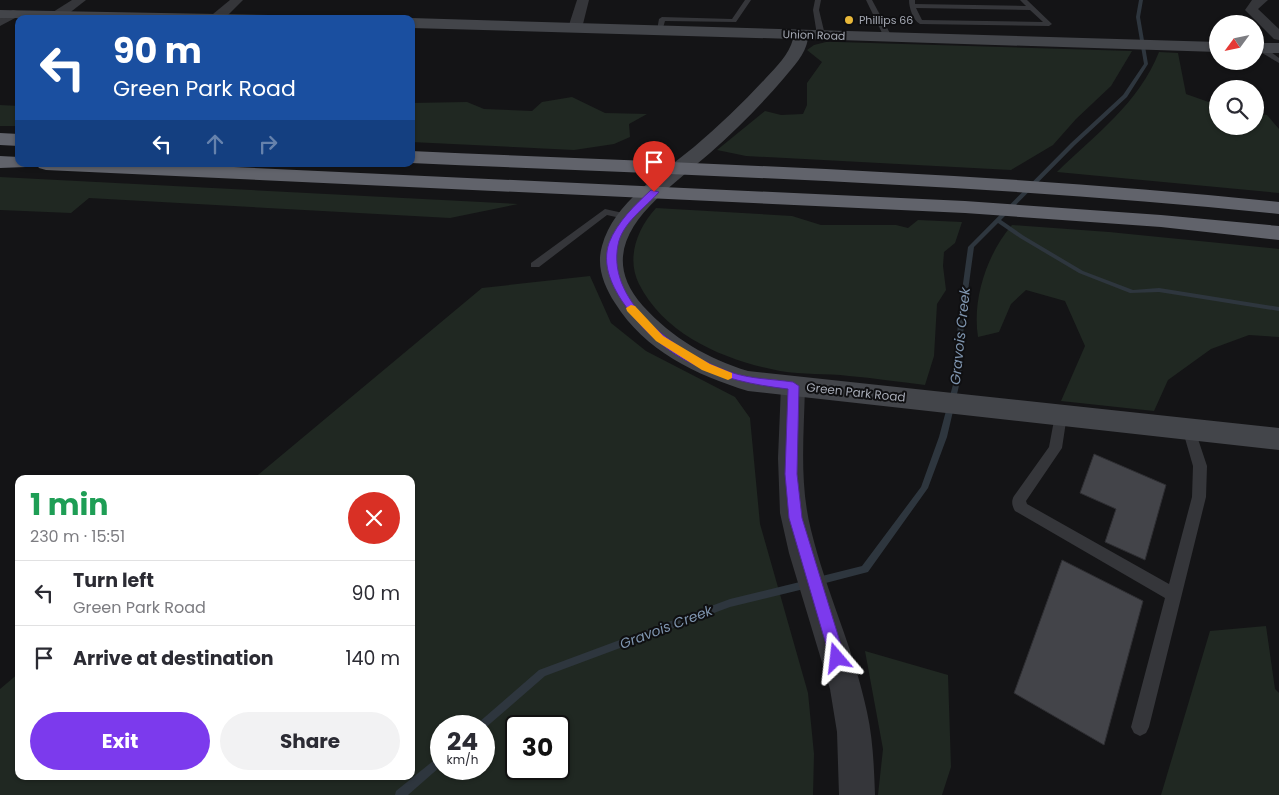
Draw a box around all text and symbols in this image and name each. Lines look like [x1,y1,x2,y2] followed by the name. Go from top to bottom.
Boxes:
[859,12,913,28] place label: Phillips 66
[843,14,855,26] marker: Phillips 66
[1209,15,1264,70] north arrow
[1209,15,1264,135] map controls
[113,26,202,75] text: 90 m
[782,26,846,44] street label: Union Road
[30,35,95,100] icon: left
[113,73,296,104] text: Green Park Road
[1209,80,1264,135] button: search
[148,130,176,158] icon: left
[201,130,229,158] icon: ahead
[254,130,282,158] icon: right
[633,141,675,192] pin
[640,148,668,176] icon: arrive
[945,285,975,386] water label: Gravois Creek
[806,378,906,406] street label: Green Park Road
[30,483,108,526] text: 1 min
[348,492,400,544] button: close
[30,525,125,548] text: 230 m · 15:51
[73,567,154,594] text: Turn left
[30,579,58,607] icon: left
[351,580,400,607] text: 90 m
[73,596,206,619] text: Green Park Road
[617,600,716,654] water label: Gravois Creek
[810,631,862,683] position arrow
[30,644,58,672] icon: arrive
[73,645,274,672] text: Arrive at destination
[345,645,400,672] text: 140 m
[30,712,210,770] button: Exit
[220,712,400,770] button: Share
[505,715,570,780] speed limit sign: 30
[447,724,478,759] text: 24
[447,751,478,768] text: km/h

